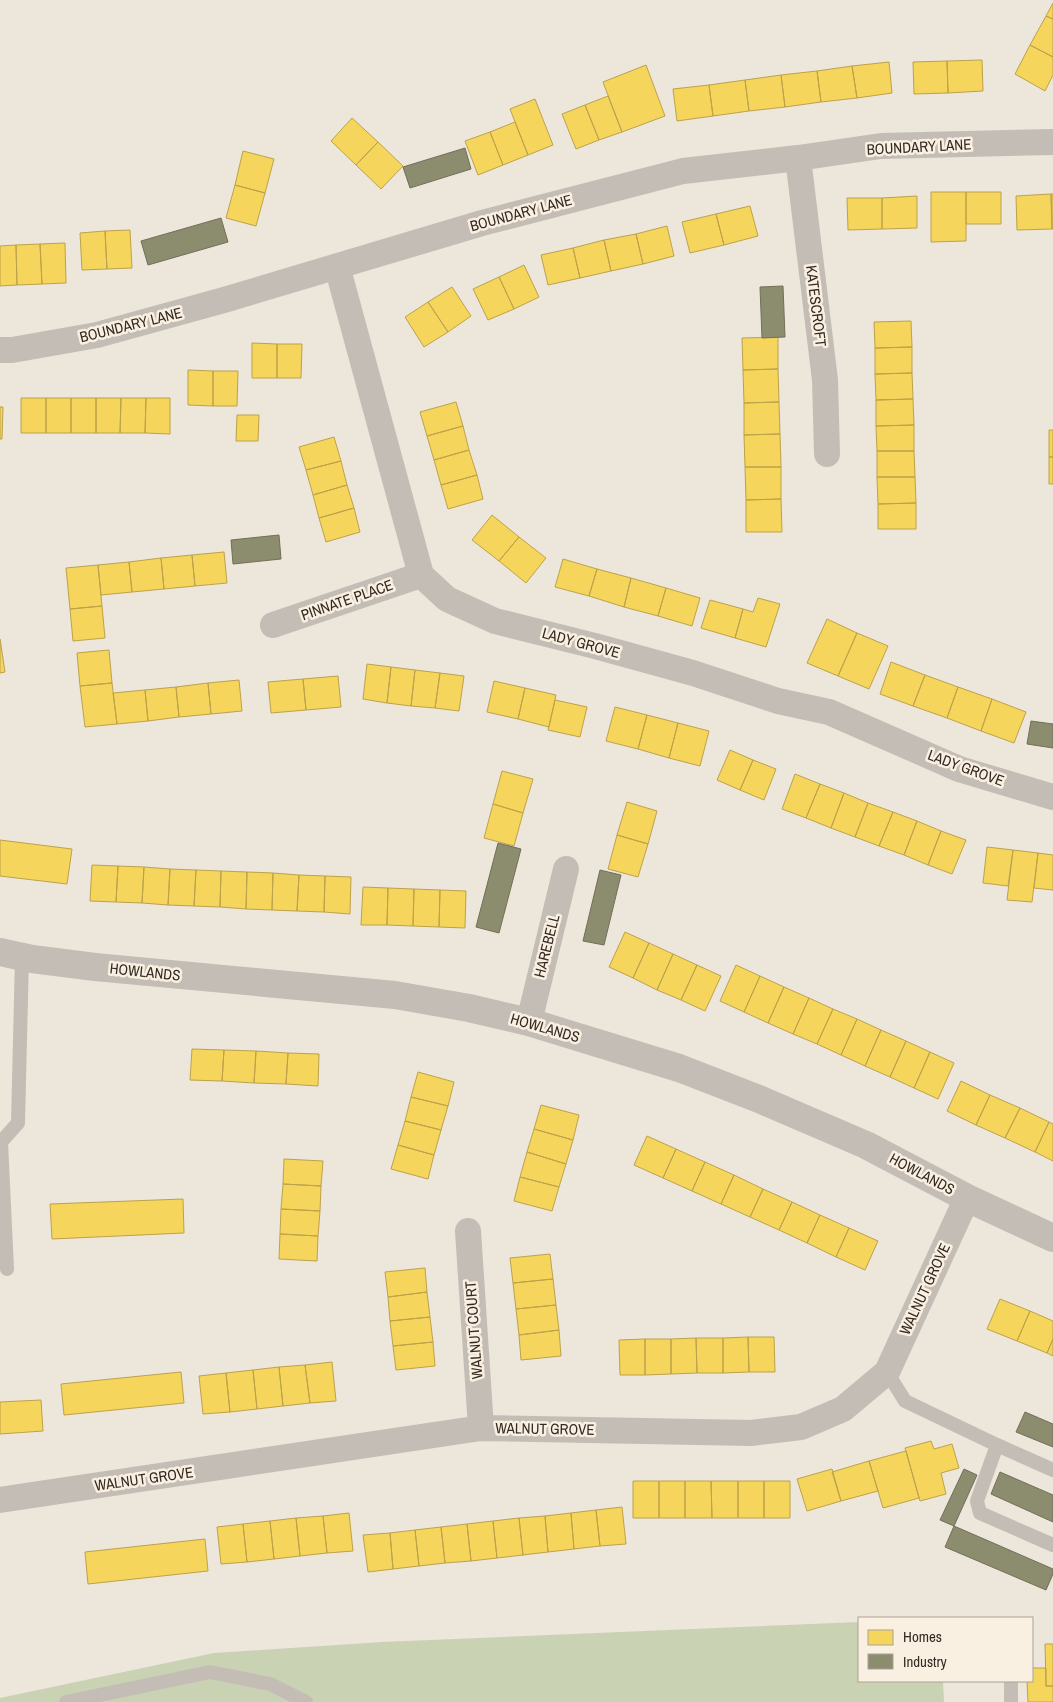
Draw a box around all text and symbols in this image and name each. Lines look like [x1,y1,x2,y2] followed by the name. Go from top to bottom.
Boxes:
[866,133,972,160] street label: BOUNDARY LANE
[468,189,574,236] street label: BOUNDARY LANE
[801,264,832,348] street label: KATESCROFT
[77,302,184,347] street label: BOUNDARY LANE
[298,574,396,625] street label: PINNATE PLACE
[540,622,622,663] street label: LADY GROVE
[925,744,1007,791] street label: LADY GROVE
[529,912,565,980] street label: HAREBELL
[109,957,181,986] street label: HOWLANDS
[508,1008,582,1047] street label: HOWLANDS
[886,1148,959,1200] street label: HOWLANDS
[894,1239,955,1338] street label: WALNUT GROVE
[460,1280,487,1380] street label: WALNUT COURT
[495,1417,595,1440] street label: WALNUT GROVE
[93,1461,194,1496] street label: WALNUT GROVE
[858,1617,1033,1682] legend
[903,1626,942,1647] text: Homes
[903,1651,948,1672] text: Industry

